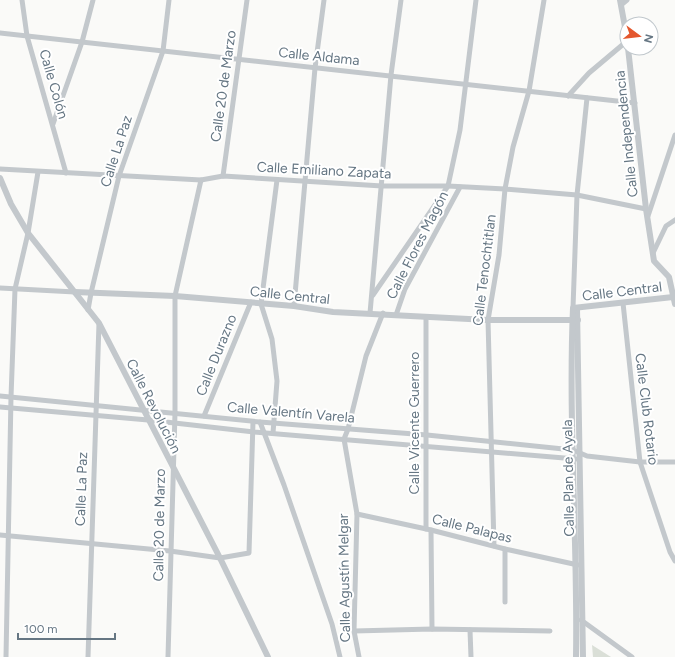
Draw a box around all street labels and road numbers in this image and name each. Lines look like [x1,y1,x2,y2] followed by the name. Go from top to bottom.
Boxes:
[207,29,240,143] street label: Calle 20 de Marzo
[278,44,360,69] street label: Calle Aldama
[35,47,72,121] street label: Calle Colón
[611,70,642,198] street label: Calle Independencia
[97,113,136,189] street label: Calle La Paz
[256,158,392,183] street label: Calle Emiliano Zapata
[383,188,452,302] street label: Calle Flores Magón
[469,213,500,327] street label: Calle Tenochtitlan
[581,278,663,305] street label: Calle Central
[249,283,331,308] street label: Calle Central
[192,312,241,399] street label: Calle Durazno
[406,352,423,494] street label: Calle Vicente Guerrero
[631,352,662,466] street label: Calle Club Rotario
[122,356,185,456] street label: Calle Revolución
[226,398,355,427] street label: Calle Valentín Varela
[559,419,578,537] street label: Calle Plan de Ayala
[72,451,91,526] street label: Calle La Paz
[150,468,169,582] street label: Calle 20 de Marzo
[430,510,514,547] street label: Calle Palapas
[335,513,354,643] street label: Calle Agustín Melgar

